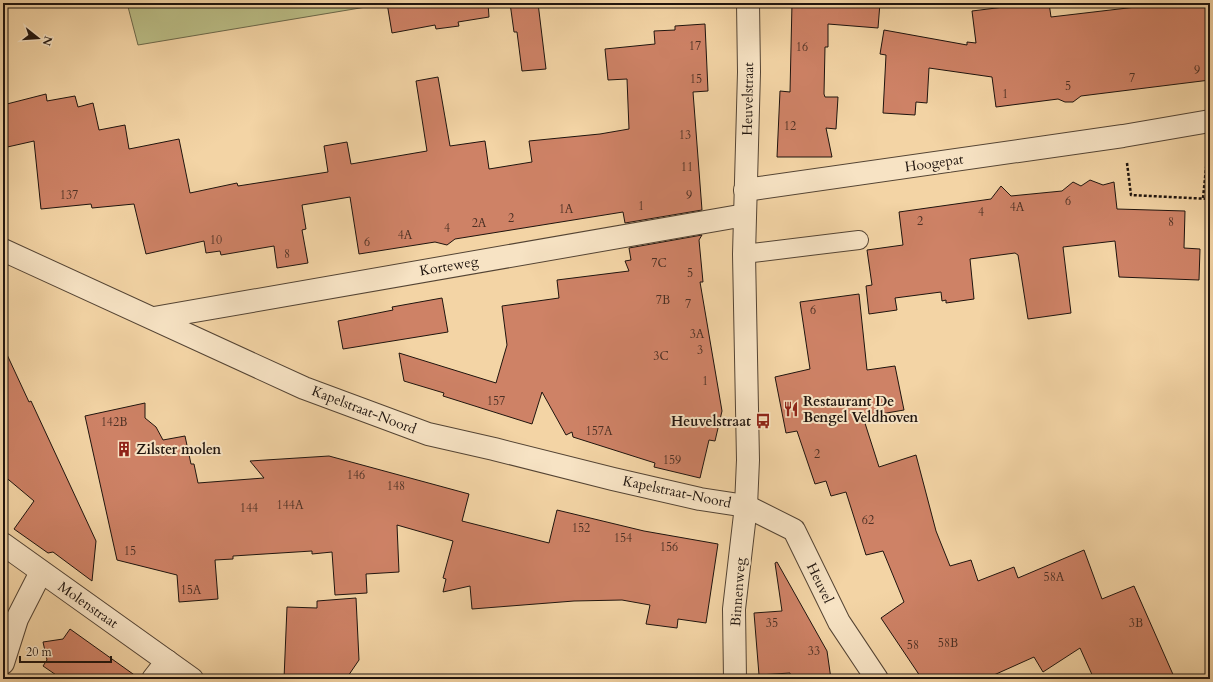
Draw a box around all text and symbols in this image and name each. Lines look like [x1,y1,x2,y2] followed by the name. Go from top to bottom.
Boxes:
[18,18,58,58] north arrow
[38,34,56,48] text: N
[689,38,701,54] house number: 17
[796,39,808,55] house number: 16
[738,62,758,136] street label: Heuvelstraat
[1194,62,1200,78] house number: 9
[1129,70,1135,86] house number: 7
[690,71,702,87] house number: 15
[1065,78,1071,94] house number: 5
[1002,86,1008,102] house number: 1
[784,118,796,134] house number: 12
[679,127,691,143] house number: 13
[903,149,965,177] street label: Hoogepat
[681,159,693,175] house number: 11
[60,187,78,203] house number: 137
[686,187,692,203] house number: 9
[1065,193,1071,209] house number: 6
[638,198,644,214] house number: 1
[1010,199,1025,215] house number: 4A
[559,201,574,217] house number: 1A
[978,204,984,220] house number: 4
[508,210,514,226] house number: 2
[917,213,923,229] house number: 2
[1168,214,1174,230] house number: 8
[472,215,487,231] house number: 2A
[444,220,450,236] house number: 4
[398,227,413,243] house number: 4A
[210,232,222,248] house number: 10
[364,234,370,250] house number: 6
[284,246,290,262] house number: 8
[418,251,480,281] street label: Korteweg
[651,255,667,271] house number: 7C
[687,265,693,281] house number: 5
[656,292,670,308] house number: 7B
[685,296,691,312] house number: 7
[810,302,816,318] house number: 6
[690,326,705,342] house number: 3A
[697,342,703,358] house number: 3
[653,348,669,364] house number: 3C
[702,373,708,389] house number: 1
[309,381,419,439] street label: Kapelstraat-Noord
[803,392,918,427] place label: Restaurant De Bengel Veldhoven
[487,393,505,409] house number: 157
[782,400,800,418] restaurant icon: Restaurant De Bengel Veldhoven
[671,412,751,431] place label: Heuvelstraat
[754,412,772,430] bus stop icon: Heuvelstraat
[101,414,127,430] house number: 142B
[586,423,613,439] house number: 157A
[115,440,133,458] building icon: Zilster molen
[136,440,221,459] place label: Zilster molen
[814,446,820,462] house number: 2
[663,452,681,468] house number: 159
[347,467,365,483] house number: 146
[621,471,734,513] street label: Kapelstraat-Noord
[387,478,405,494] house number: 148
[277,497,304,513] house number: 144A
[240,500,258,516] house number: 144
[862,512,874,528] house number: 62
[572,520,590,536] house number: 152
[614,530,632,546] house number: 154
[660,539,678,555] house number: 156
[124,543,136,559] house number: 15
[726,557,750,627] street label: Binnenweg
[802,560,838,607] street label: Heuvel
[1044,569,1065,585] house number: 58A
[54,577,122,633] street label: Molenstraat
[181,582,202,598] house number: 15A
[766,615,778,631] house number: 35
[1129,615,1143,631] house number: 3B
[938,635,958,651] house number: 58B
[907,637,919,653] house number: 58
[20,638,111,664] scale bar
[808,643,820,659] house number: 33
[26,644,53,660] text: 20 m

